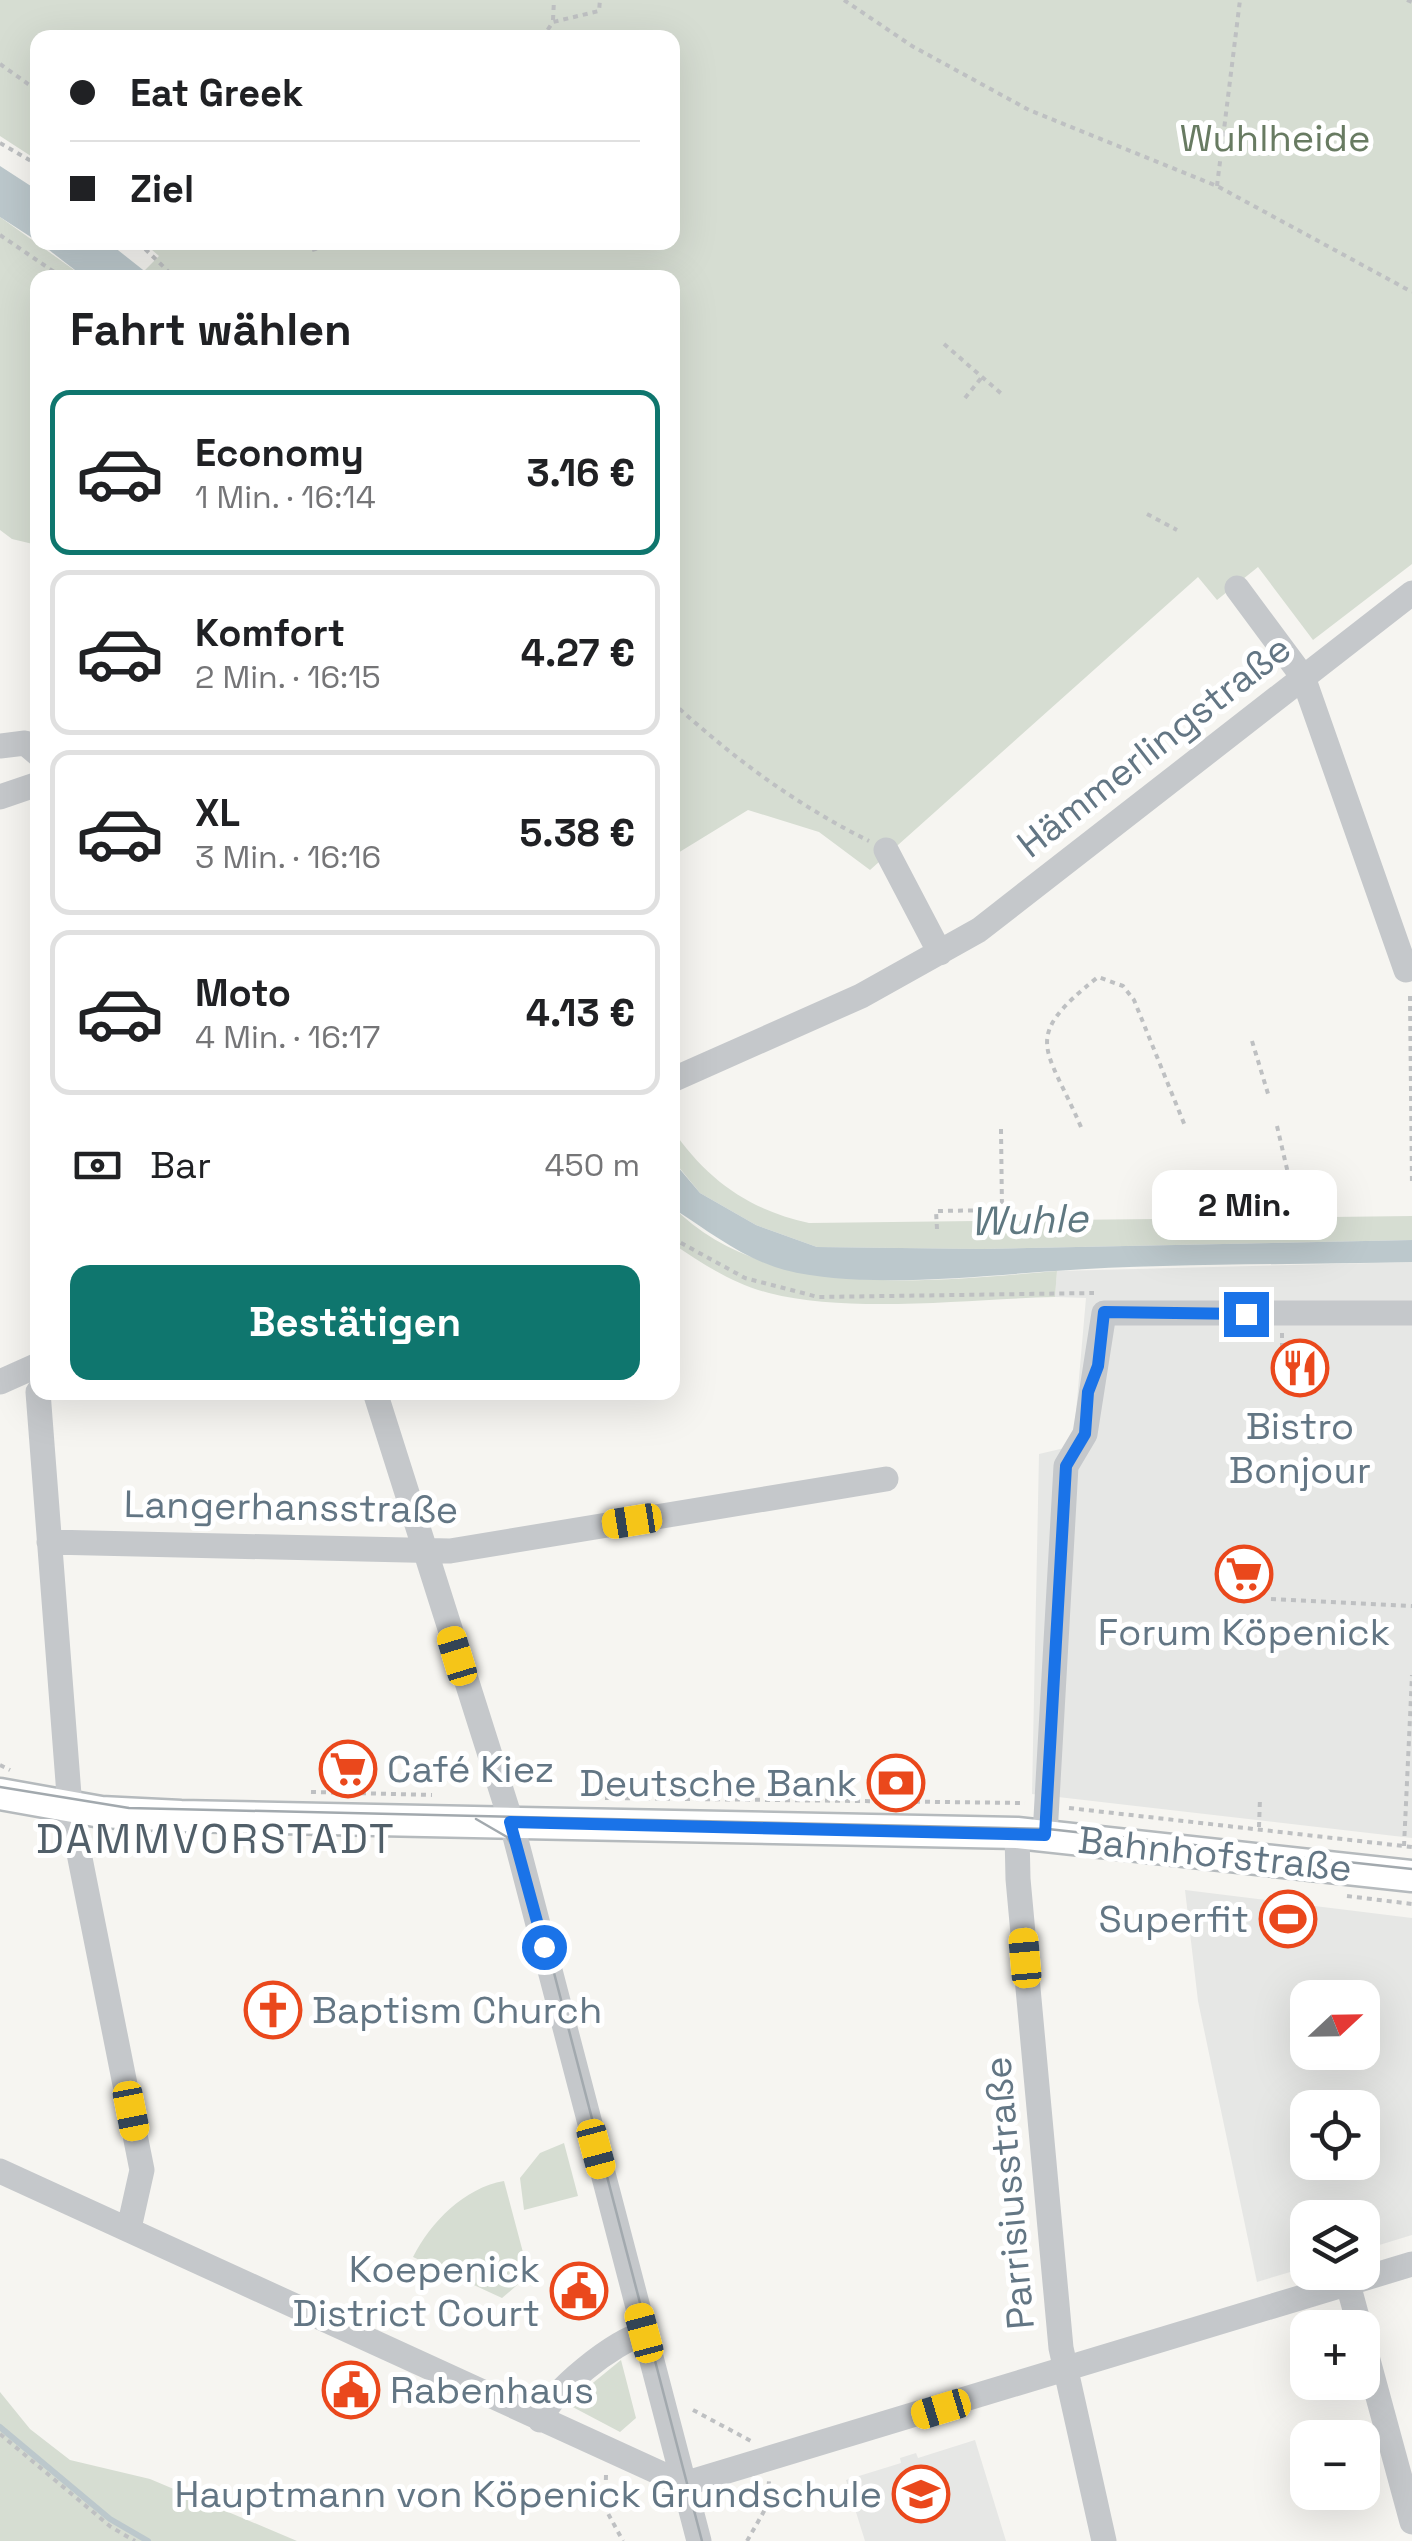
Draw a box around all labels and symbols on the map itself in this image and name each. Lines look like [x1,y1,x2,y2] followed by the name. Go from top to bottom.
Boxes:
[1179,114,1371,162] park label: Wuhlheide
[1008,624,1300,868] street label: Hämmerlingstraße
[1154,1169,1338,1239] callout: 2 Min.
[969,1192,1090,1248] water label: Wuhle
[1224,1292,1269,1337] route end
[1270,1338,1330,1398] restaurant icon: Bistro Bonjour
[1229,1402,1371,1494] place label: Bistro Bonjour
[123,1480,459,1534] street label: Langerhansstraße
[600,1501,664,1541] car
[1214,1544,1274,1604] supermarket icon: Forum Köpenick
[1098,1608,1390,1656] place label: Forum Köpenick
[434,1623,480,1689] car
[318,1739,378,1799] supermarket icon: Café Kiez
[387,1745,554,1793] place label: Café Kiez
[866,1753,926,1813] bank icon: Deutsche Bank
[580,1759,857,1807] place label: Deutsche Bank
[36,1812,396,1865] district label: DAMMVORSTADT
[1076,1816,1354,1892] street label: Bahnhofstraße
[1258,1889,1318,1949] sports icon: Superfit
[1098,1895,1249,1943] place label: Superfit
[522,1925,567,1970] route start
[1007,1927,1043,1989] car
[243,1980,303,2040] church icon: Baptism Church
[1290,1980,1380,2070] north arrow
[312,1986,602,2034] place label: Baptism Church
[973,2055,1045,2331] street label: Parrisiusstraße
[111,2079,151,2143] car
[574,2116,618,2182] car
[293,2245,540,2337] place label: Koepenick District Court
[549,2261,609,2321] public building icon: Koepenick District Court
[622,2300,666,2366] car
[321,2360,381,2420] public building icon: Rabenhaus
[390,2366,594,2414] place label: Rabenhaus
[908,2386,974,2432] car
[891,2464,951,2524] school or university icon: Hauptmann von Köpenick Grundschule
[174,2470,882,2518] place label: Hauptmann von Köpenick Grundschule

